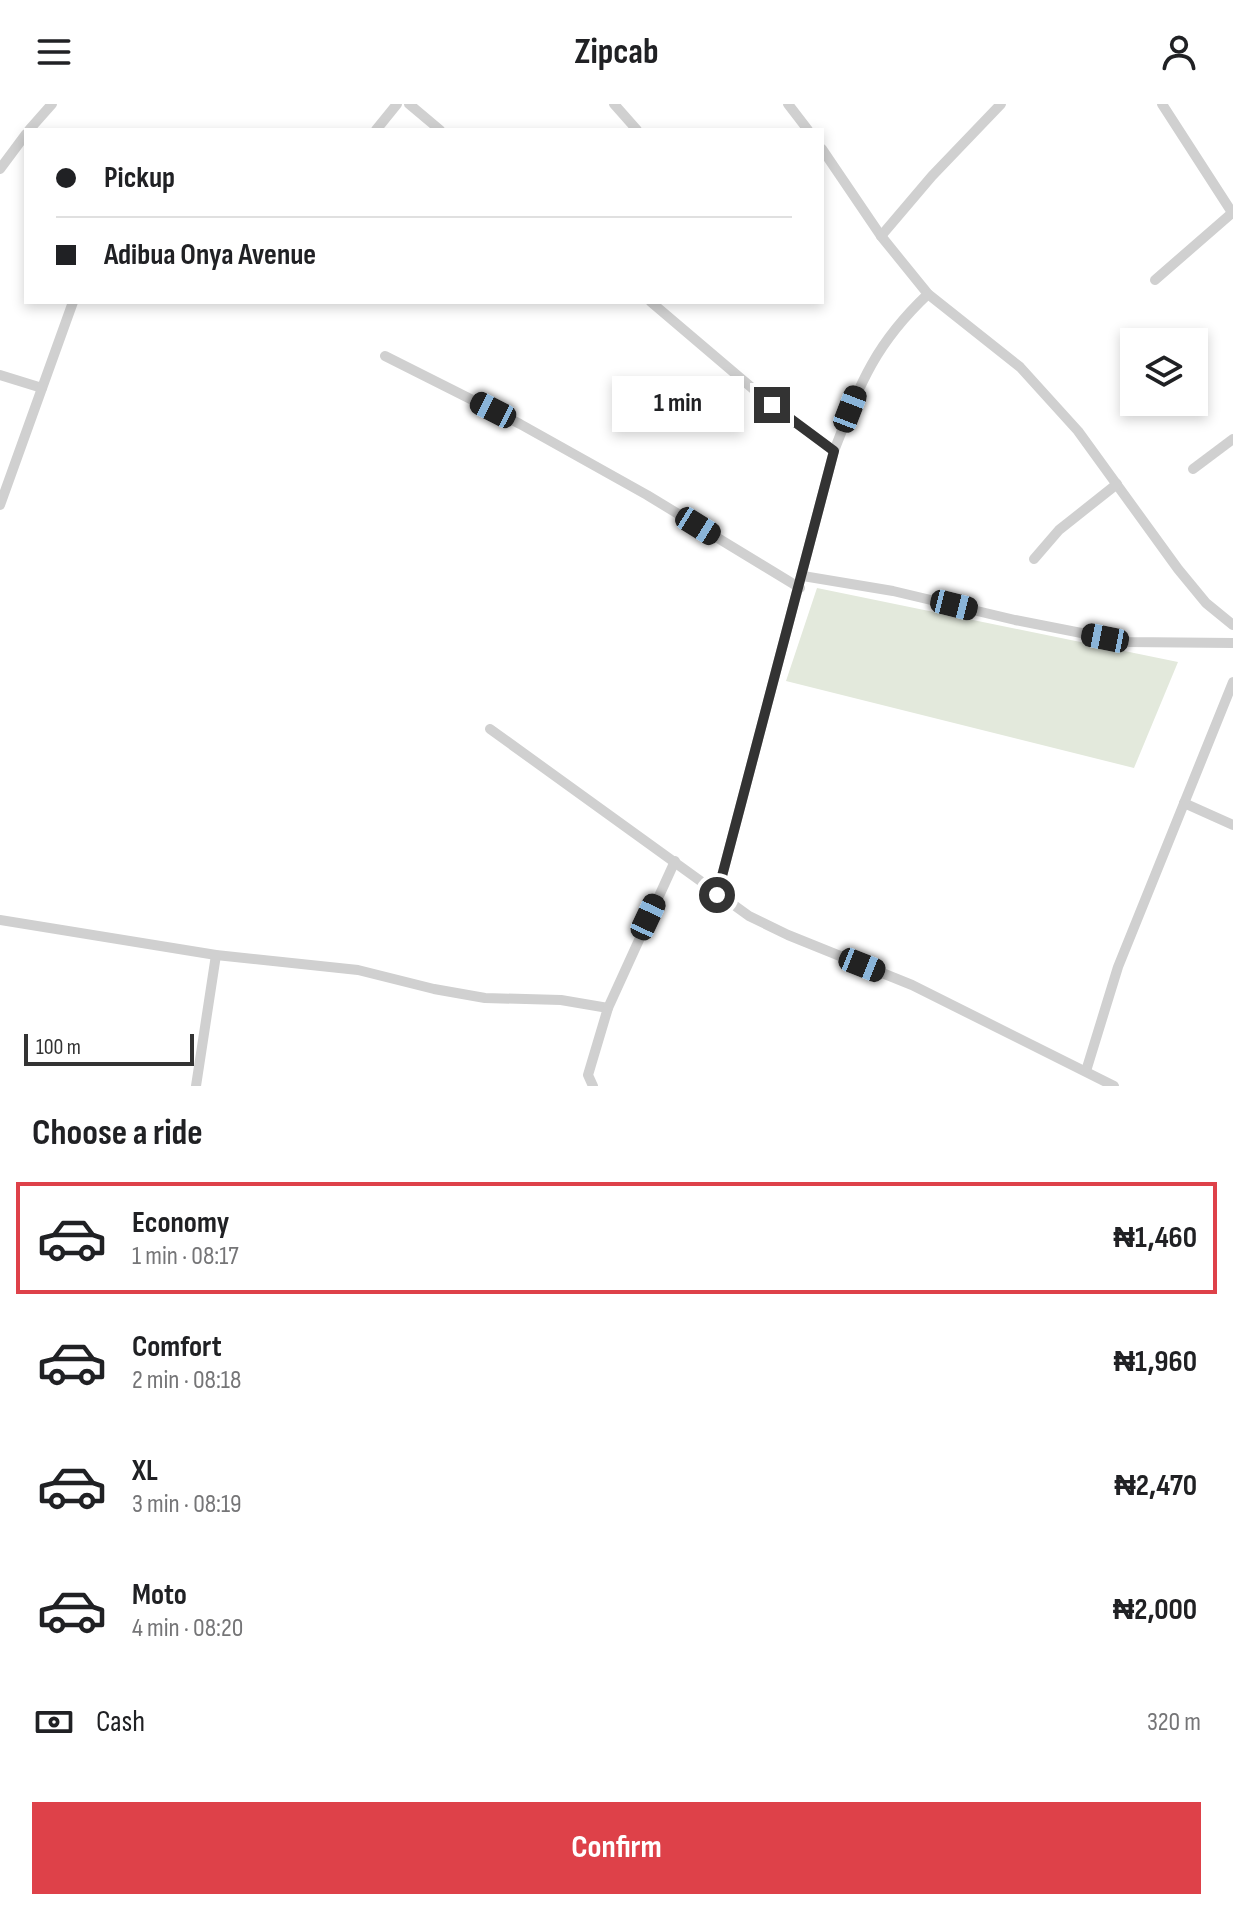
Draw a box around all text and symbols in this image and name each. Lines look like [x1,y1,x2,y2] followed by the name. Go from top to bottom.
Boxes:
[32,30,76,74] icon: menu
[1157,30,1201,74] icon: person
[574,31,659,74] text: Zipcab
[104,160,175,196] text: Pickup
[104,237,316,273] text: Adibua Onya Avenue
[1120,328,1208,416] map controls
[1120,328,1208,416] button: layers
[612,377,744,433] callout: 1 min
[830,382,870,436] car
[754,387,790,423] route end
[466,388,520,432] car
[654,388,702,419] text: 1 min
[671,503,725,549] car
[928,588,980,622] car
[1079,622,1131,654] car
[699,877,735,913] route start
[627,890,669,944] car
[835,945,889,985] car
[24,1030,194,1066] scale bar
[36,1034,81,1061] text: 100 m
[32,1112,203,1155] text: Choose a ride
[36,1202,108,1274] icon: car
[132,1205,229,1241] text: Economy
[1113,1220,1197,1256] text: ₦1,460
[132,1241,239,1272] text: 1 min · 08:17
[36,1326,108,1398] icon: car
[132,1329,222,1365] text: Comfort
[1113,1344,1197,1380] text: ₦1,960
[132,1365,241,1396] text: 2 min · 08:18
[36,1450,108,1522] icon: car
[132,1453,158,1489] text: XL
[1114,1468,1197,1504] text: ₦2,470
[132,1489,242,1520] text: 3 min · 08:19
[36,1574,108,1646] icon: car
[132,1577,187,1613] text: Moto
[1113,1592,1197,1628] text: ₦2,000
[132,1613,243,1644] text: 4 min · 08:20
[32,1700,76,1744] icon: cash
[96,1704,145,1740] text: Cash
[1147,1707,1201,1738] text: 320 m
[32,1802,1201,1894] button: Confirm

